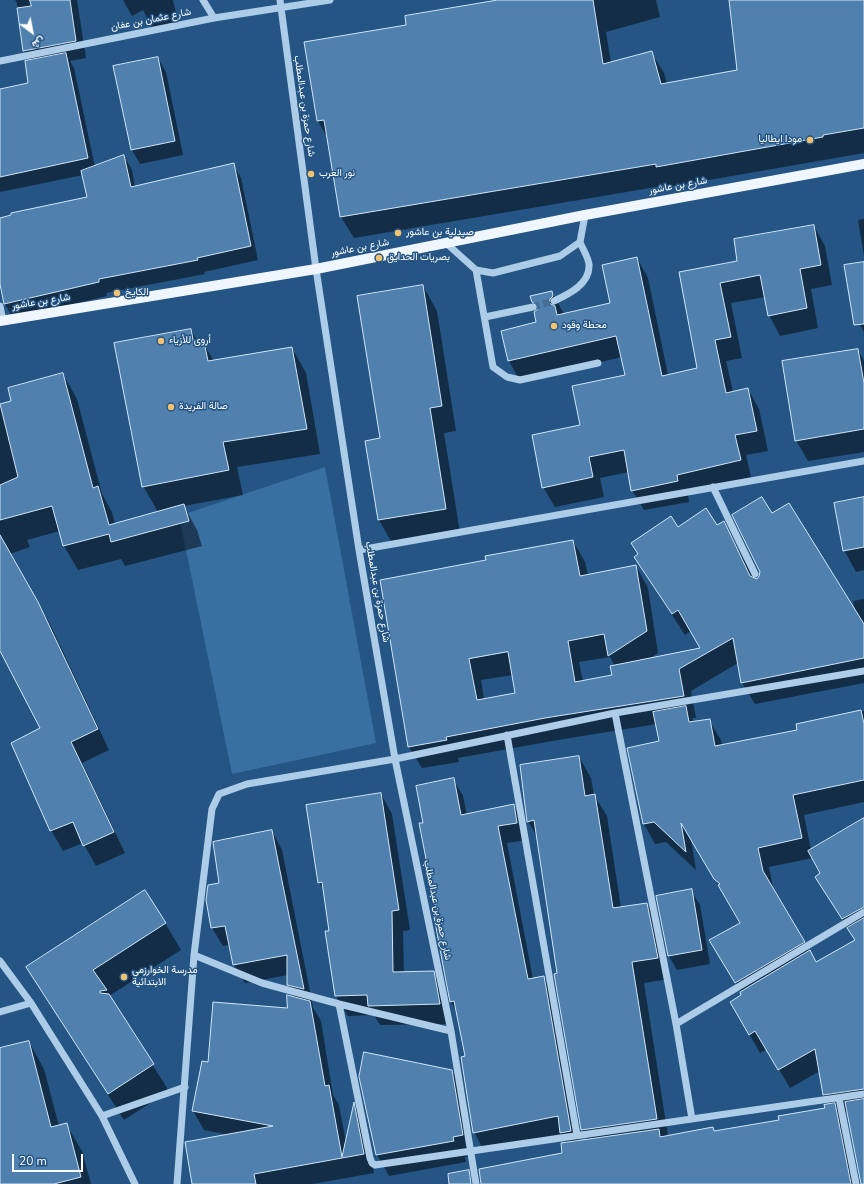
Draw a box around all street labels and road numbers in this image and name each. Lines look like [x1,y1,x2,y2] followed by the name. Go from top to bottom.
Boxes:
[110,6,192,34] street label: شارع عثمان بن عفان
[291,55,317,157] street label: شارع حمزة بن عبدالمطلب
[648,175,708,197] street label: شارع بن عاشور
[330,236,390,260] street label: شارع بن عاشور
[11,291,71,313] street label: شارع بن عاشور
[362,541,392,643] street label: شارع حمزة بن عبدالمطلب
[420,859,454,961] street label: شارع حمزة بن عبدالمطلب

